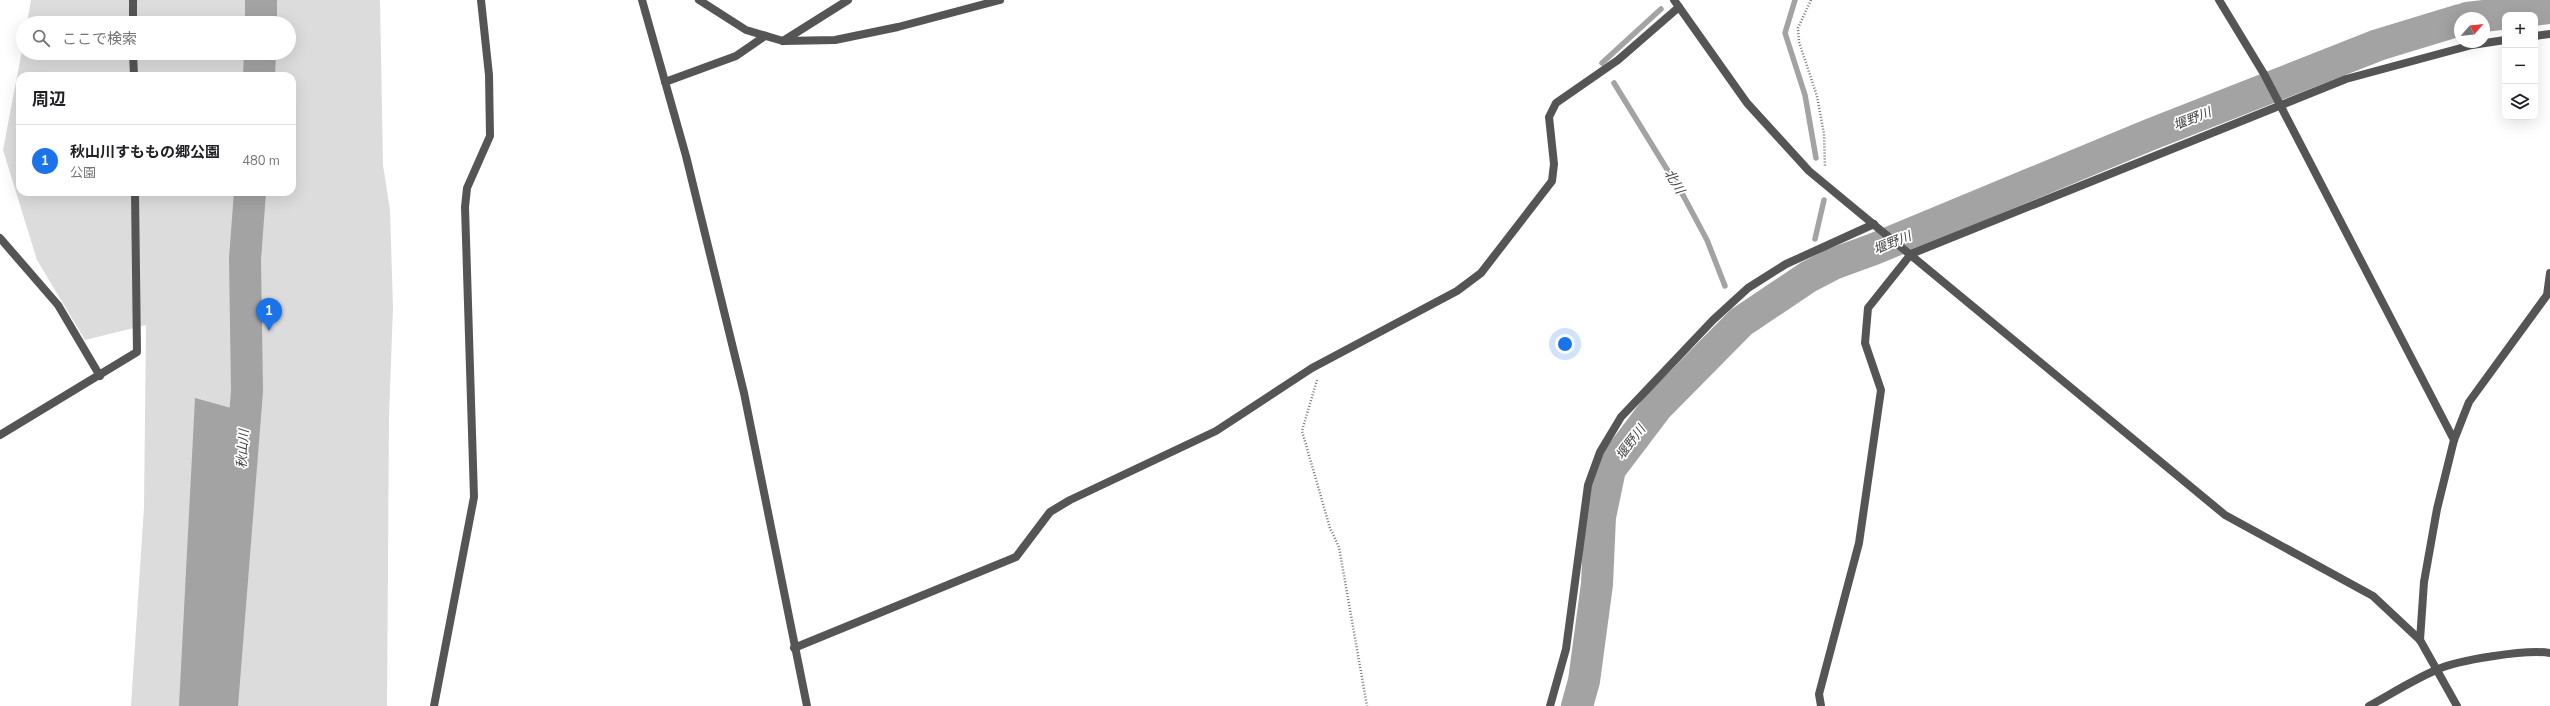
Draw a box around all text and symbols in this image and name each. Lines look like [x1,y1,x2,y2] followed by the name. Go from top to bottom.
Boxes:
[2454,12,2490,48] north arrow
[2502,12,2538,120] map controls
[2502,12,2538,48] button: +
[16,16,296,60] search box
[30,27,52,49] icon: search
[62,29,137,49] text: ここで検索
[2502,48,2538,84] button: −
[2502,84,2538,120] button: layers
[32,88,66,111] text: 周辺
[2171,103,2216,134] water label: 堰野川
[70,142,220,162] text: 秋山川すももの郷公園
[41,152,49,170] text: 1
[242,152,280,170] text: 480 m
[70,164,96,182] text: 公園
[1660,166,1690,199] water label: 北川
[1871,227,1916,259] water label: 堰野川
[256,298,282,331] pin: 1
[1555,334,1575,354] your location
[1612,420,1651,464] water label: 堰野川
[233,427,253,469] water label: 秋山川

